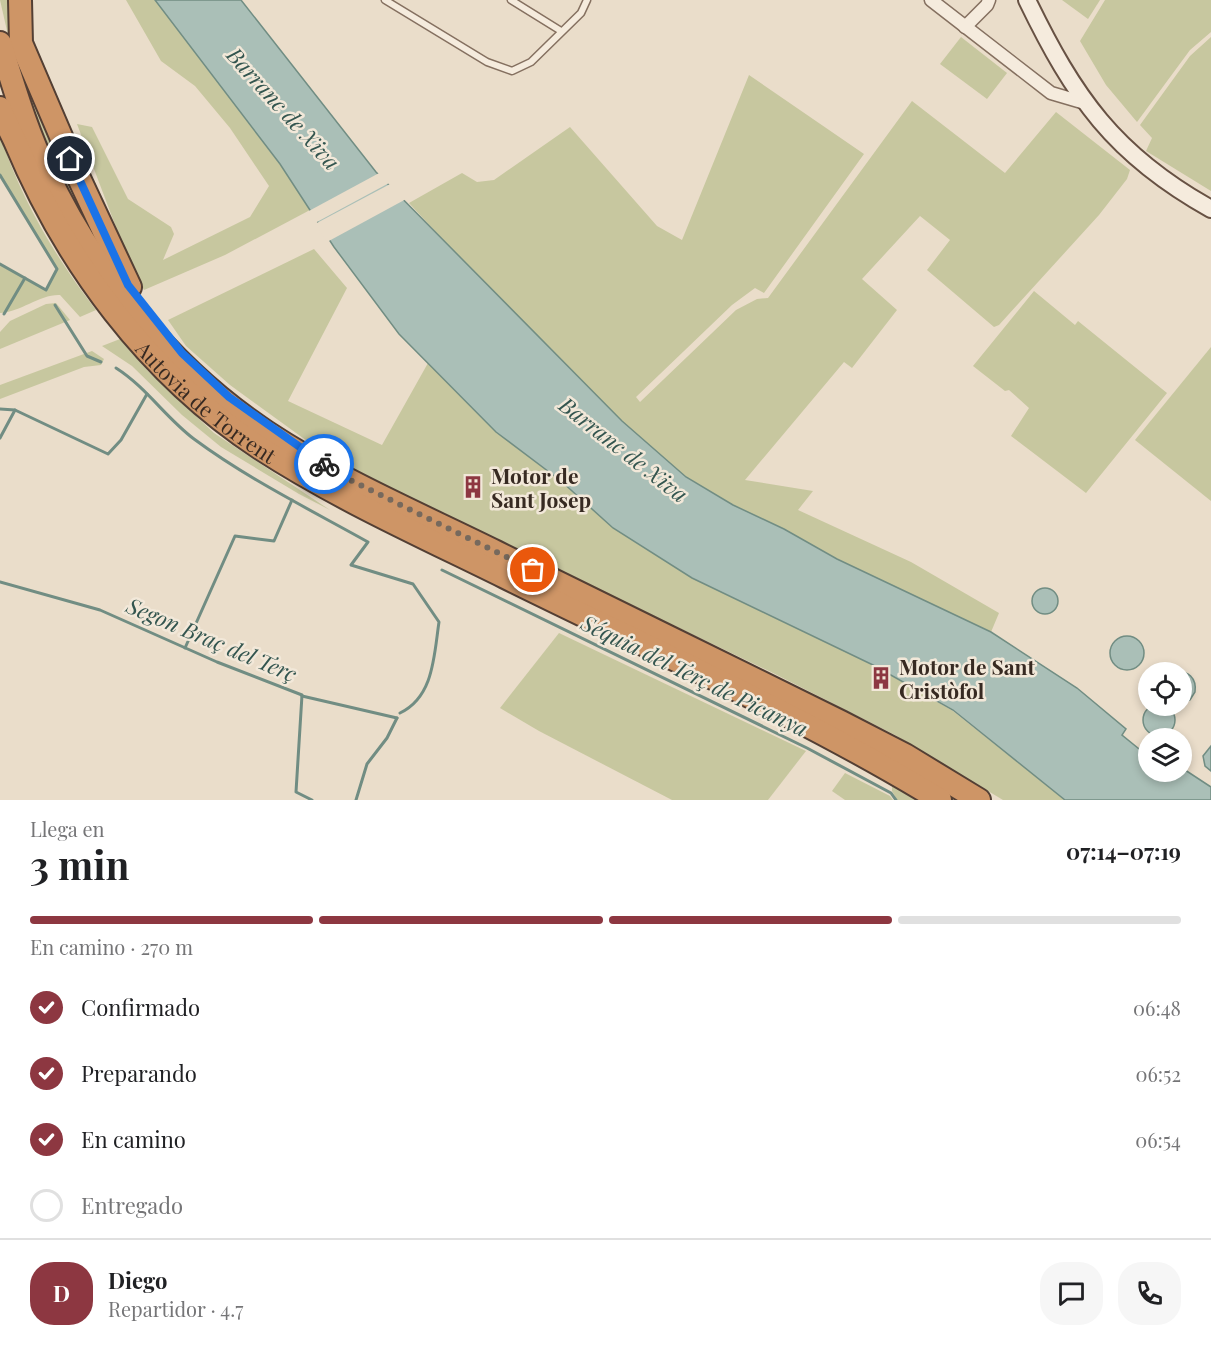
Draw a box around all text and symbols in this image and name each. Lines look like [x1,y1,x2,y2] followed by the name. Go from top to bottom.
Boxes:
[220,39,347,176] water label: Barranc de Xiva
[44,133,95,184] pin
[53,142,86,175] icon: home
[130,334,282,469] street label: Autovia de Torrent
[553,389,694,509] water label: Barranc de Xiva
[294,434,354,494] courier
[308,448,341,481] icon: bike
[491,461,591,513] place label: Motor de Sant Josep
[460,474,486,500] building icon: Motor de Sant Josep
[507,544,558,595] pin
[516,553,549,586] icon: bag
[122,589,302,689] water label: Segon Braç del Terç
[576,607,813,743] water label: Séquia del Terç de Picanya
[899,652,1035,704] place label: Motor de Sant Cristòfol
[1138,662,1192,782] map controls
[1138,662,1192,716] button: locate
[868,665,894,691] building icon: Motor de Sant Cristòfol
[1138,728,1192,782] button: layers
[30,815,105,842] text: Llega en
[1066,836,1181,866] text: 07:14–07:19
[30,838,129,890] text: 3 min
[30,933,193,960] text: En camino · 270 m
[30,991,63,1024] icon: check
[81,992,200,1022] text: Confirmado
[1133,994,1181,1021] text: 06:48
[30,1057,63,1090] icon: check
[81,1058,197,1088] text: Preparando
[1135,1060,1181,1087] text: 06:52
[30,1123,63,1156] icon: check
[81,1124,186,1154] text: En camino
[1135,1126,1181,1153] text: 06:54
[81,1190,183,1220] text: Entregado
[1040,1262,1103,1325] button: chat
[1118,1262,1181,1325] button: phone
[108,1265,167,1295] text: Diego
[53,1278,70,1308] text: D
[108,1295,243,1322] text: Repartidor · 4.7

